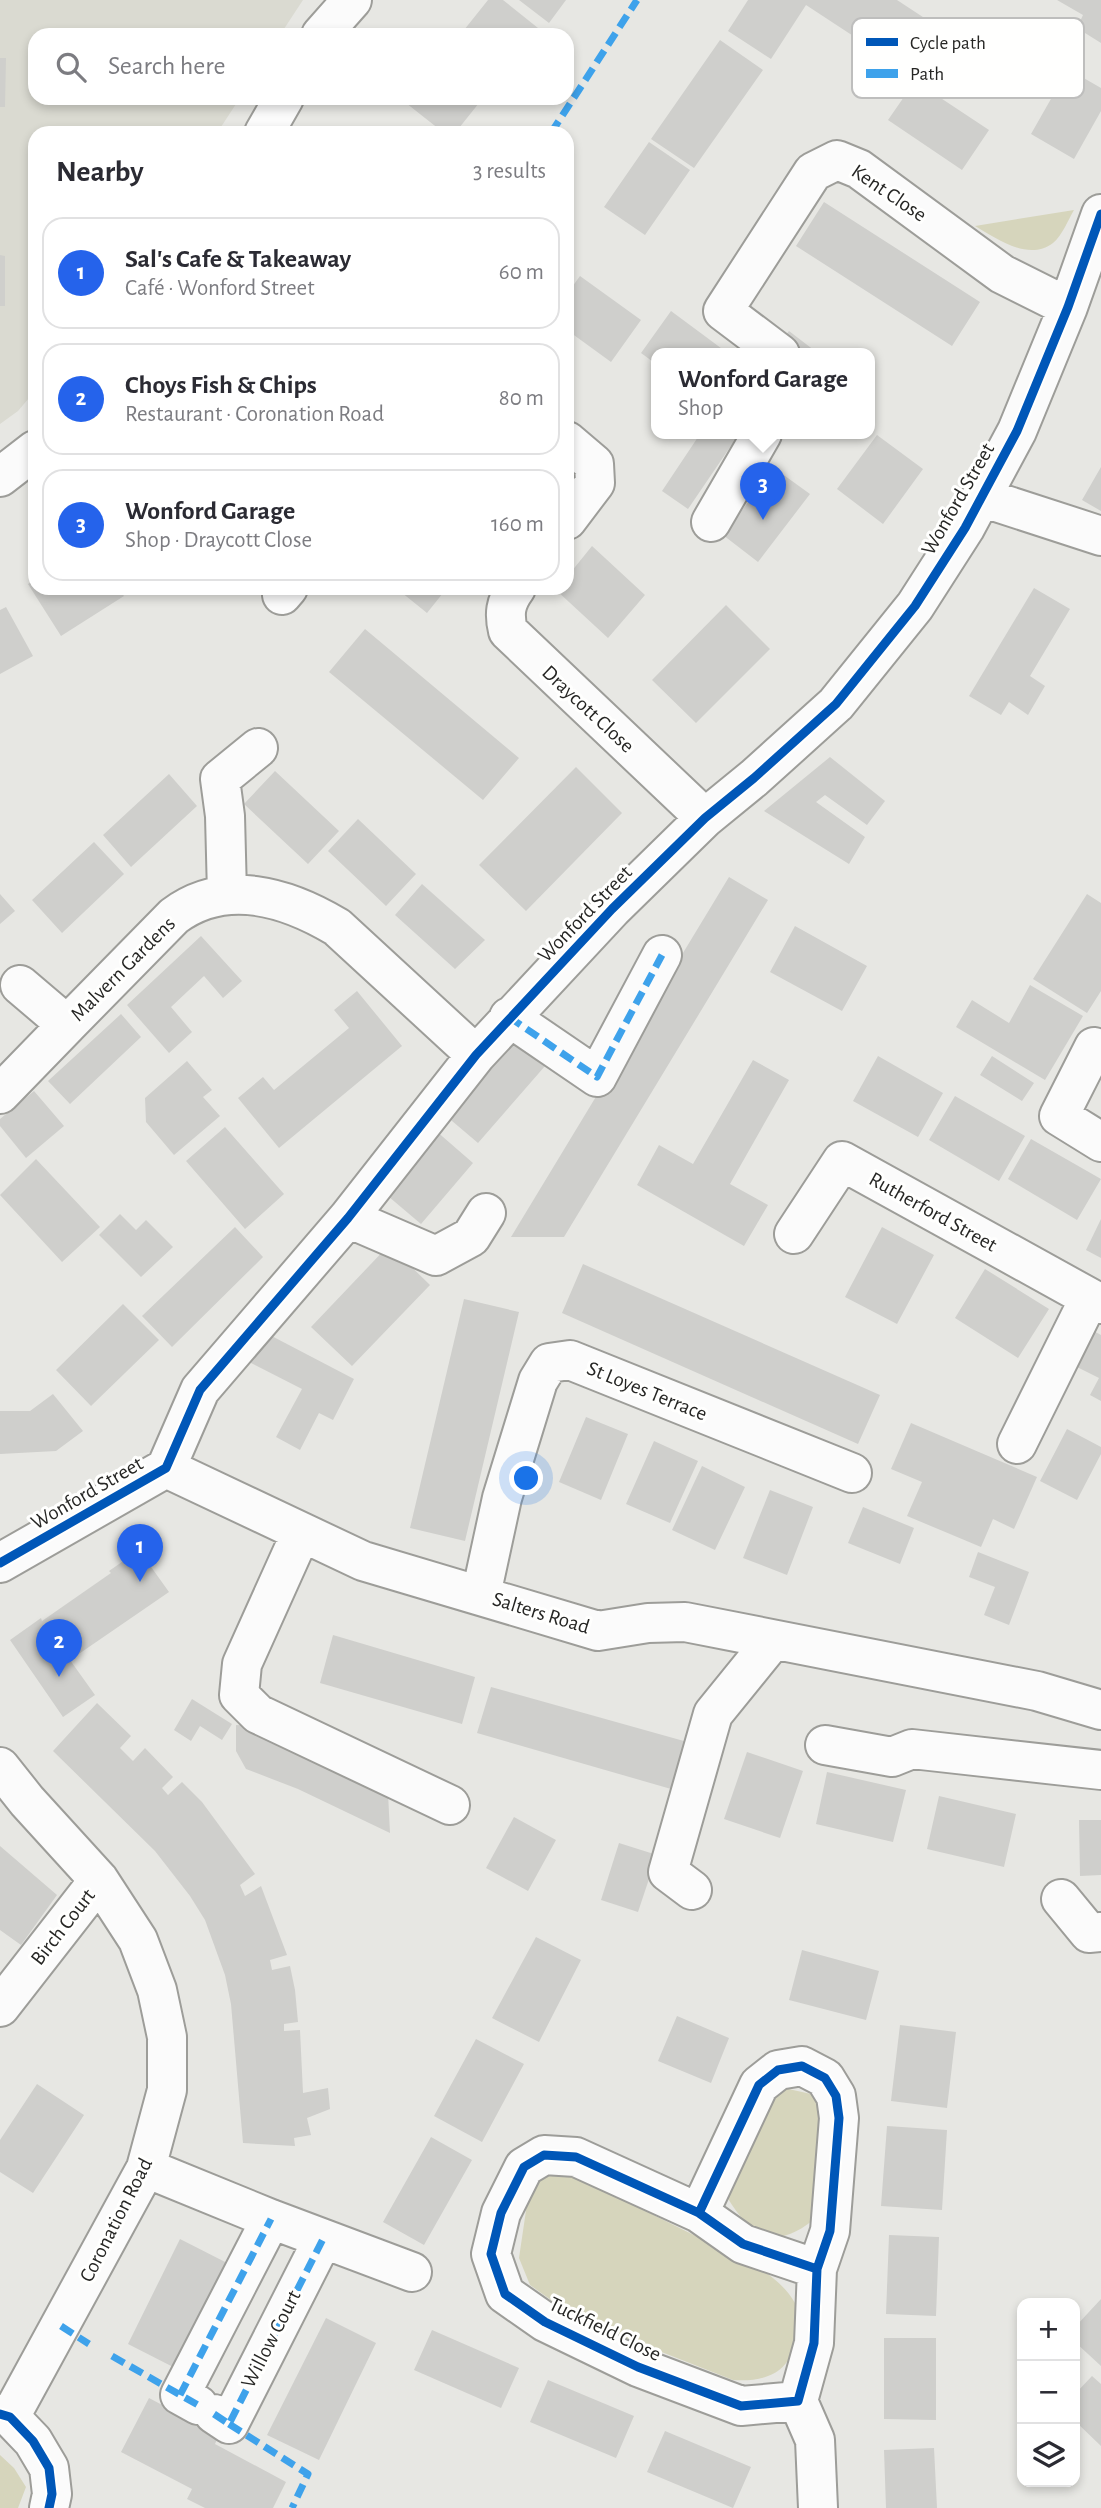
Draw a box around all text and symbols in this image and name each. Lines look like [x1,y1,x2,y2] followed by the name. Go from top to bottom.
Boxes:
[852,18,1084,98] legend
[28,28,574,105] search box
[910,34,986,53] text: Cycle path
[52,48,90,86] icon: search
[108,53,226,79] text: Search here
[910,65,944,84] text: Path
[56,157,144,187] text: Nearby
[473,160,546,183] text: 3 results
[848,160,930,226] street label: Kent Close
[125,246,351,272] text: Sal's Cafe & Takeaway
[77,261,85,284] text: 1
[499,261,544,284] text: 60 m
[125,277,314,300] text: Café · Wonford Street
[651,348,875,439] popup
[678,366,848,392] text: Wonford Garage
[125,372,317,398] text: Choys Fish & Chips
[76,387,86,410] text: 2
[499,387,544,410] text: 80 m
[678,397,724,420] text: Shop
[125,403,384,426] text: Restaurant · Coronation Road
[918,439,999,558] street label: Wonford Street
[740,462,786,520] pin: 3
[125,498,295,524] text: Wonford Garage
[76,513,86,536] text: 3
[491,513,544,536] text: 160 m
[125,529,312,552] text: Shop · Draycott Close
[538,661,638,757] street label: Draycott Close
[534,861,636,966] street label: Wonford Street
[67,913,179,1025] street label: Malvern Gardens
[866,1168,1001,1256] street label: Rutherford Street
[584,1357,710,1425] street label: St Loyes Terrace
[28,1452,147,1533] street label: Wonford Street
[509,1461,543,1495] your location
[117,1524,163,1582] pin: 1
[490,1588,592,1638] street label: Salters Road
[36,1619,82,1677] pin: 2
[27,1885,99,1969] street label: Birch Court
[76,2155,156,2285] street label: Coronation Road
[237,2286,305,2391] street label: Willow Court
[546,2293,664,2365] street label: Tuckfield Close
[1017,2298,1080,2487] map controls
[1017,2298,1080,2361] button: +
[1017,2361,1080,2424] button: −
[1017,2424,1080,2487] button: layers

